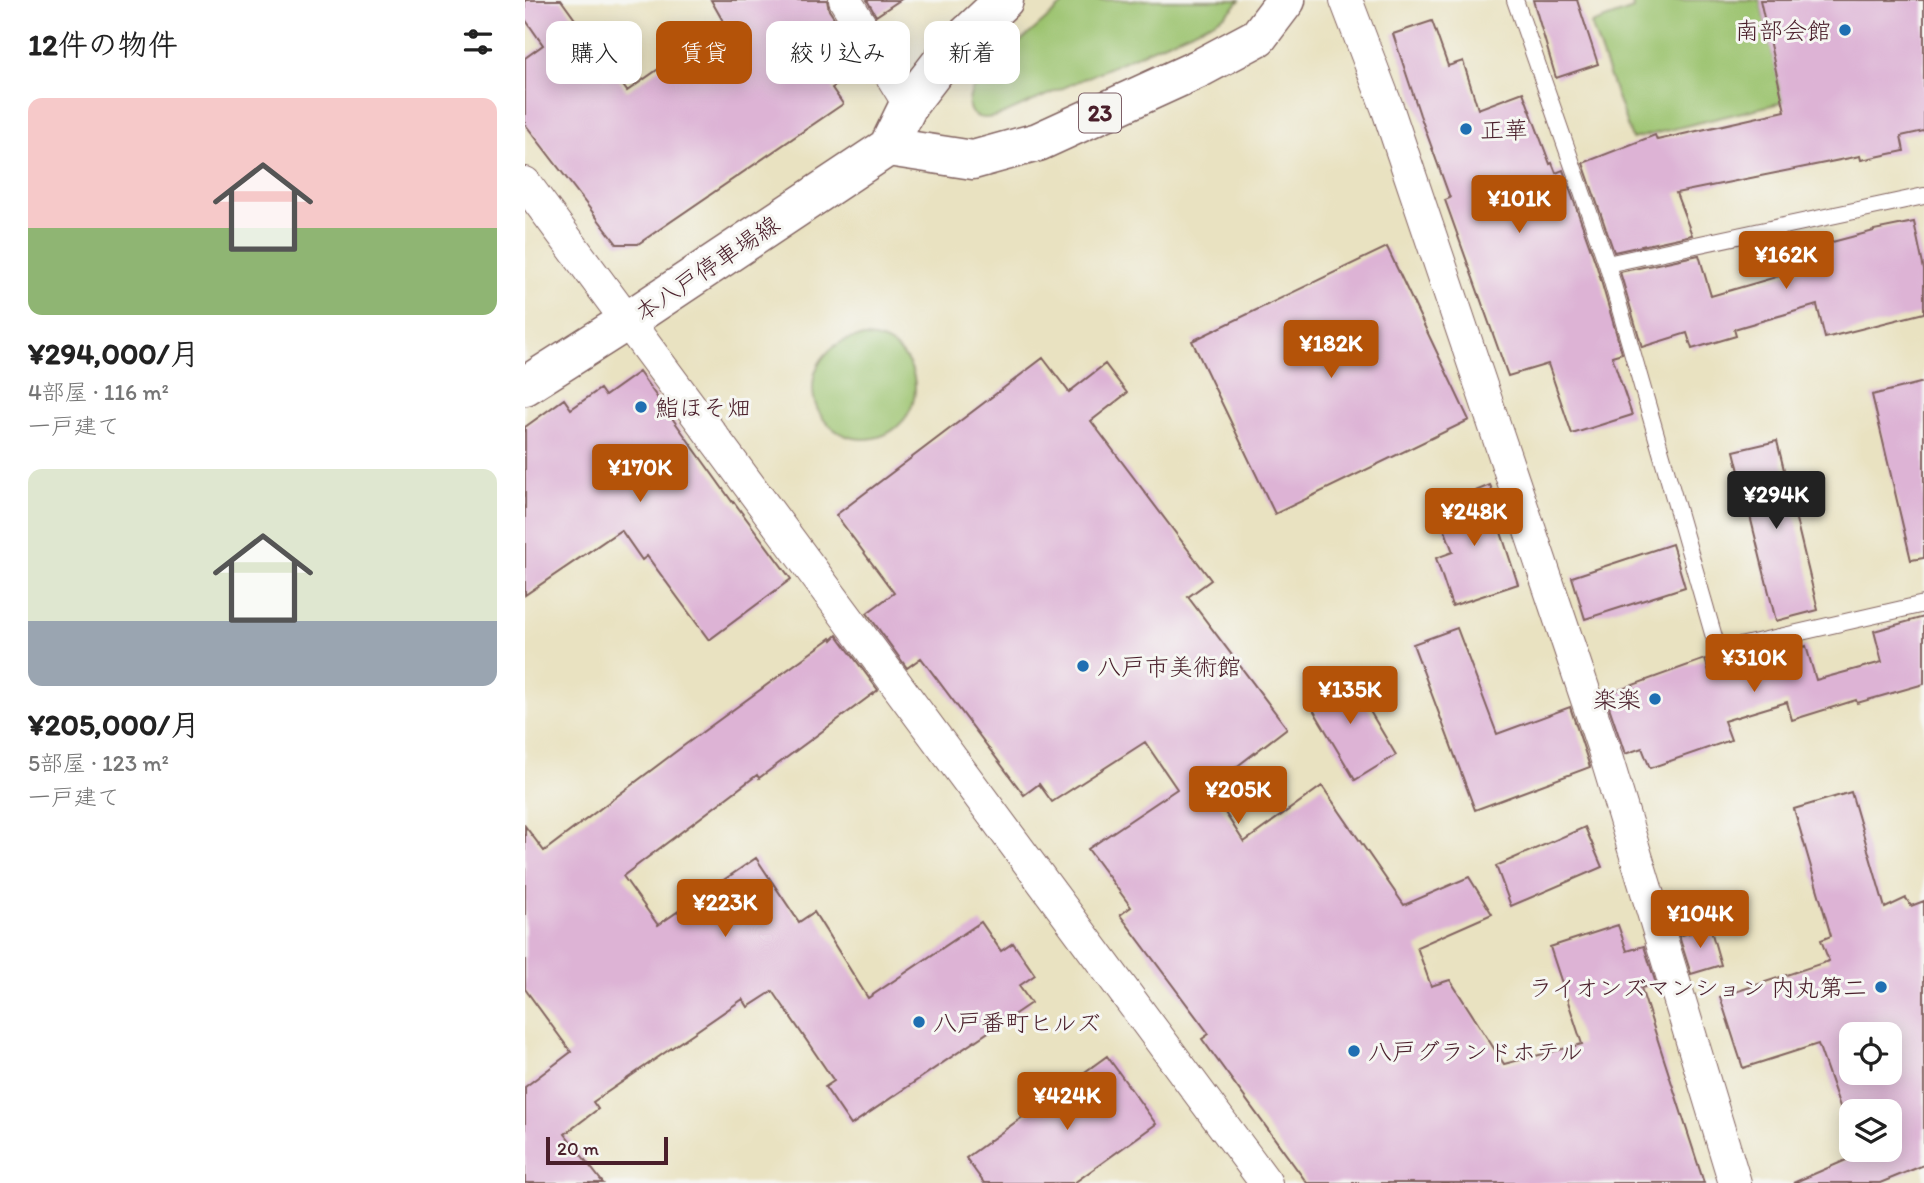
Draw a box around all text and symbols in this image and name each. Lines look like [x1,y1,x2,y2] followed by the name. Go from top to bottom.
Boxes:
[1735,16,1831,45] place label: 南部会館
[546,21,642,84] chip: 購入
[656,21,752,84] chip: 賃貸
[766,21,910,84] chip: 絞り込み
[924,21,1020,84] chip: 新着
[1837,22,1853,38] marker: 南部会館
[459,23,497,61] icon: filters
[28,26,178,63] text: 12件の物件
[1079,94,1121,132] road number: 23
[1480,115,1528,144] place label: 正華
[1458,121,1474,137] marker: 正華
[200,144,326,270] icon: home
[1470,176,1568,235] pin: ¥101K
[1487,184,1551,212] text: ¥101K
[629,209,785,327] street label: 本八戸停車場線
[1737,232,1835,291] pin: ¥162K
[1755,240,1817,268] text: ¥162K
[1282,320,1380,380] pin: ¥182K
[1300,329,1362,357] text: ¥182K
[28,335,199,372] text: ¥294,000/月
[28,378,169,406] text: 4部屋 · 116 m²
[655,393,751,422] place label: 鮨ほそ畑
[633,399,649,415] marker: 鮨ほそ畑
[28,412,120,440] text: 一戸建て
[591,444,689,504] pin: ¥170K
[608,453,672,481] text: ¥170K
[1727,472,1825,531] pin: ¥294K
[1743,480,1809,508] text: ¥294K
[1425,489,1523,548] pin: ¥248K
[1441,497,1507,525] text: ¥248K
[200,515,326,641] icon: home
[1705,634,1803,694] pin: ¥310K
[1722,643,1786,671] text: ¥310K
[1097,652,1241,681] place label: 八戸市美術館
[1075,658,1091,674] marker: 八戸市美術館
[1301,666,1399,726] pin: ¥135K
[1319,675,1381,703] text: ¥135K
[1593,685,1641,714] place label: 楽楽
[1647,691,1663,707] marker: 楽楽
[28,706,200,743] text: ¥205,000/月
[28,749,169,777] text: 5部屋 · 123 m²
[1189,766,1287,826] pin: ¥205K
[1205,775,1271,803] text: ¥205K
[28,783,120,811] text: 一戸建て
[676,880,774,939] pin: ¥223K
[693,888,757,916] text: ¥223K
[1651,890,1749,950] pin: ¥104K
[1667,899,1733,927] text: ¥104K
[1528,973,1867,1002] place label: ライオンズマンション 内丸第二
[1873,979,1889,995] marker: ライオンズマンション 内丸第二
[933,1008,1101,1037] place label: 八戸番町ヒルズ
[911,1014,927,1030] marker: 八戸番町ヒルズ
[1839,1022,1902,1162] map controls
[1839,1022,1902,1085] button: locate
[1368,1037,1583,1066] place label: 八戸グランドホテル
[1346,1043,1362,1059] marker: 八戸グランドホテル
[1018,1072,1116,1132] pin: ¥424K
[1033,1081,1101,1109] text: ¥424K
[1839,1099,1902,1162] button: layers
[546,1134,669,1166] scale bar
[557,1137,599,1160] text: 20 m

